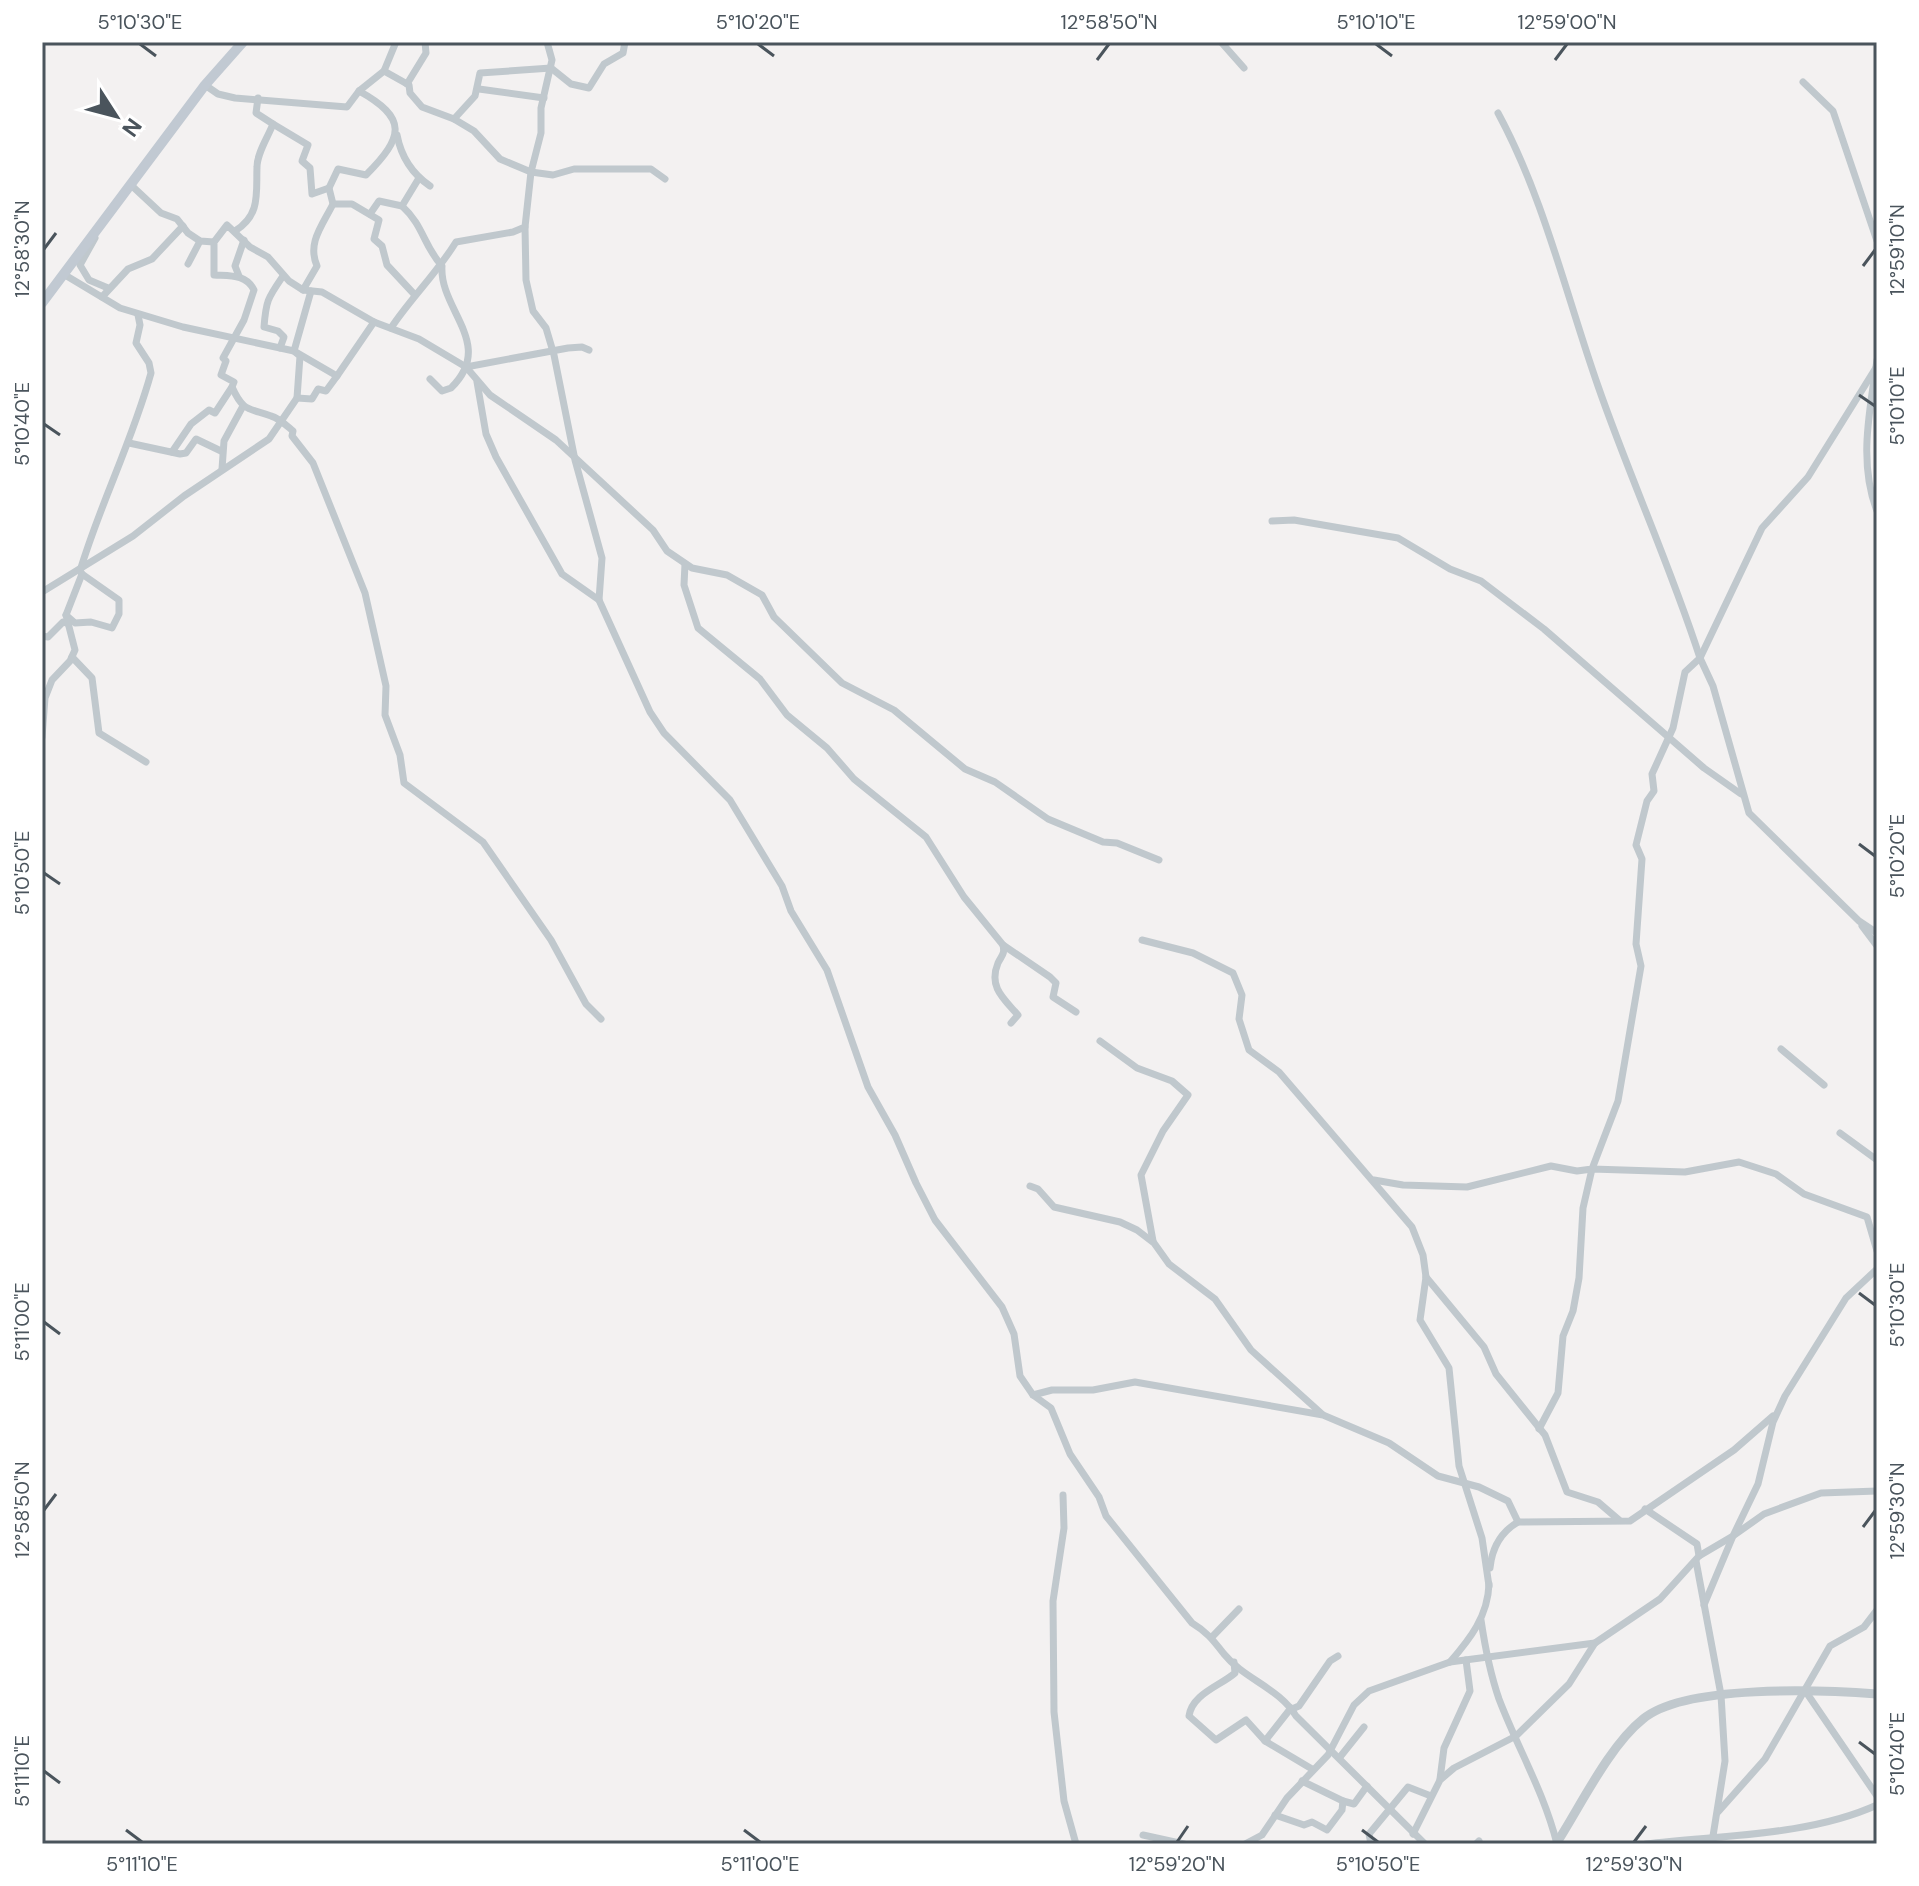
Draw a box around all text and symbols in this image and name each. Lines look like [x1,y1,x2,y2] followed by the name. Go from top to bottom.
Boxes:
[98,9,182,35] text: 5°10'30"E
[716,9,800,35] text: 5°10'20"E
[1060,9,1158,35] text: 12°58'50"N
[1336,9,1416,35] text: 5°10'10"E
[1518,9,1616,35] text: 12°59'00"N
[76,76,156,156] north arrow
[115,112,148,142] text: N
[9,200,35,298] text: 12°58'30"N
[1884,204,1910,296] text: 12°59'10"N
[1884,366,1910,446] text: 5°10'10"E
[9,382,35,466] text: 5°10'40"E
[1884,814,1910,898] text: 5°10'20"E
[9,831,35,915] text: 5°10'50"E
[1884,1263,1910,1347] text: 5°10'30"E
[9,1282,35,1362] text: 5°11'00"E
[9,1461,35,1559] text: 12°58'50"N
[1884,1462,1910,1560] text: 12°59'30"N
[1884,1712,1910,1796] text: 5°10'40"E
[9,1735,35,1807] text: 5°11'10"E
[106,1851,178,1877] text: 5°11'10"E
[720,1851,800,1877] text: 5°11'00"E
[1129,1851,1225,1877] text: 12°59'20"N
[1336,1851,1420,1877] text: 5°10'50"E
[1585,1851,1683,1877] text: 12°59'30"N

